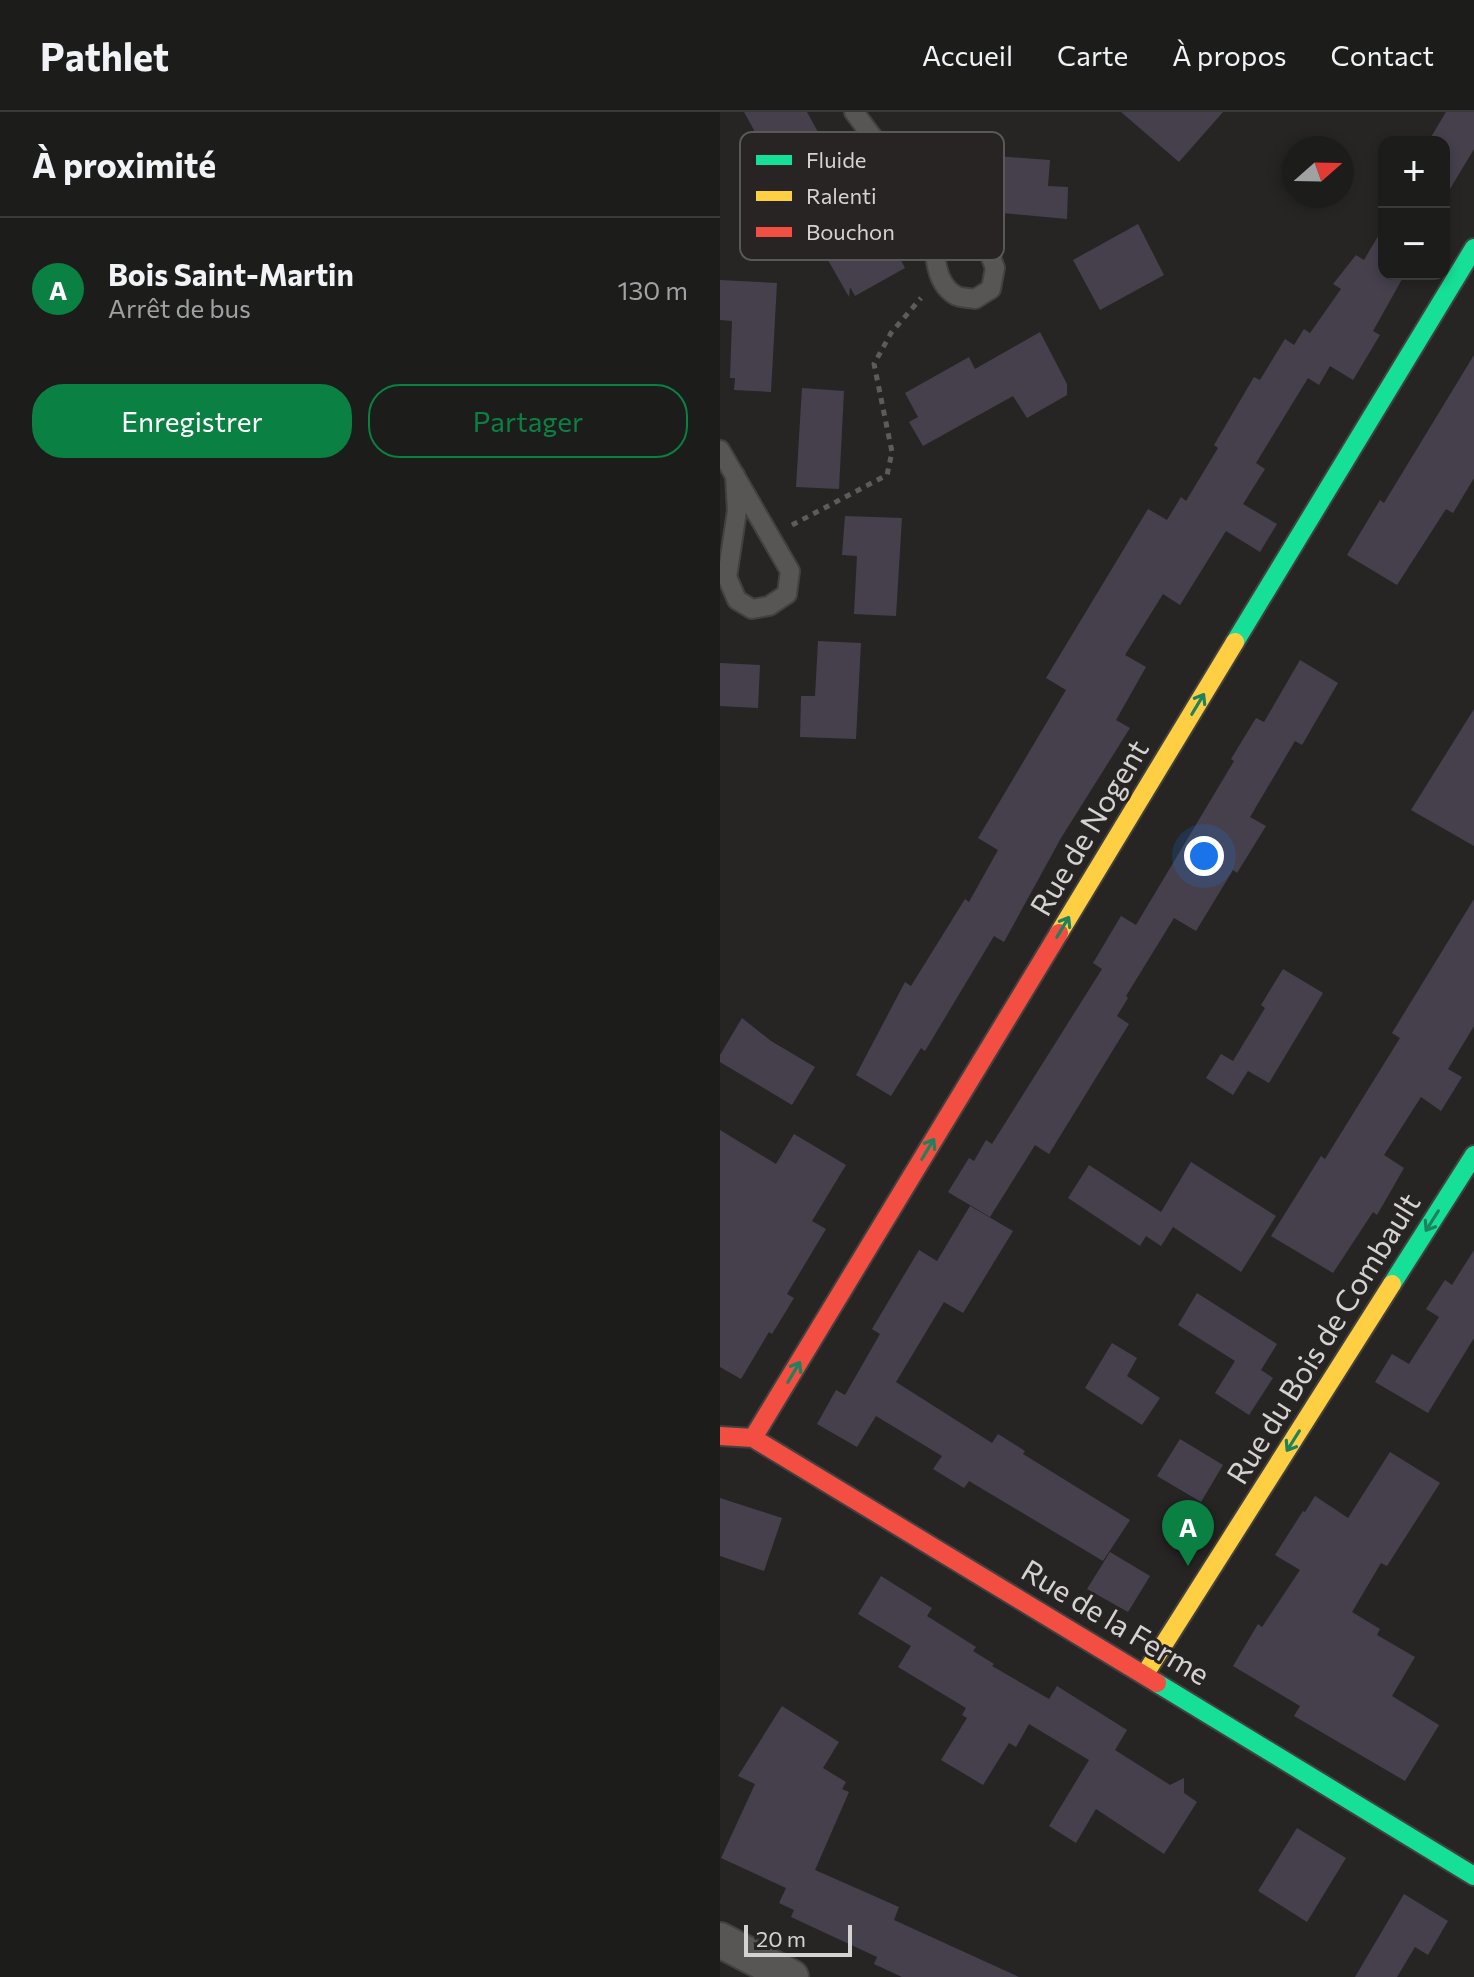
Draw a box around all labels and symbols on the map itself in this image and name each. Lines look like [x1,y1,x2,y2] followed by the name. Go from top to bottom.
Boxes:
[740,132,1004,260] legend
[1282,136,1354,208] north arrow
[806,146,866,173] text: Fluide
[806,182,877,209] text: Ralenti
[806,218,895,245] text: Bouchon
[1190,693,1206,716] one-way arrow
[1021,732,1155,922] street label: Rue de Nogent
[1184,836,1224,876] your location
[1055,916,1071,939] one-way arrow
[921,1138,937,1161] one-way arrow
[1217,1185,1427,1490] street label: Rue du Bois de Combault
[1424,1209,1440,1232] one-way arrow
[786,1361,802,1384] one-way arrow
[1284,1429,1301,1451] one-way arrow
[1162,1500,1214,1566] pin: A
[1016,1550,1217,1691] street label: Rue de la Ferme
[744,1921,852,1957] scale bar

